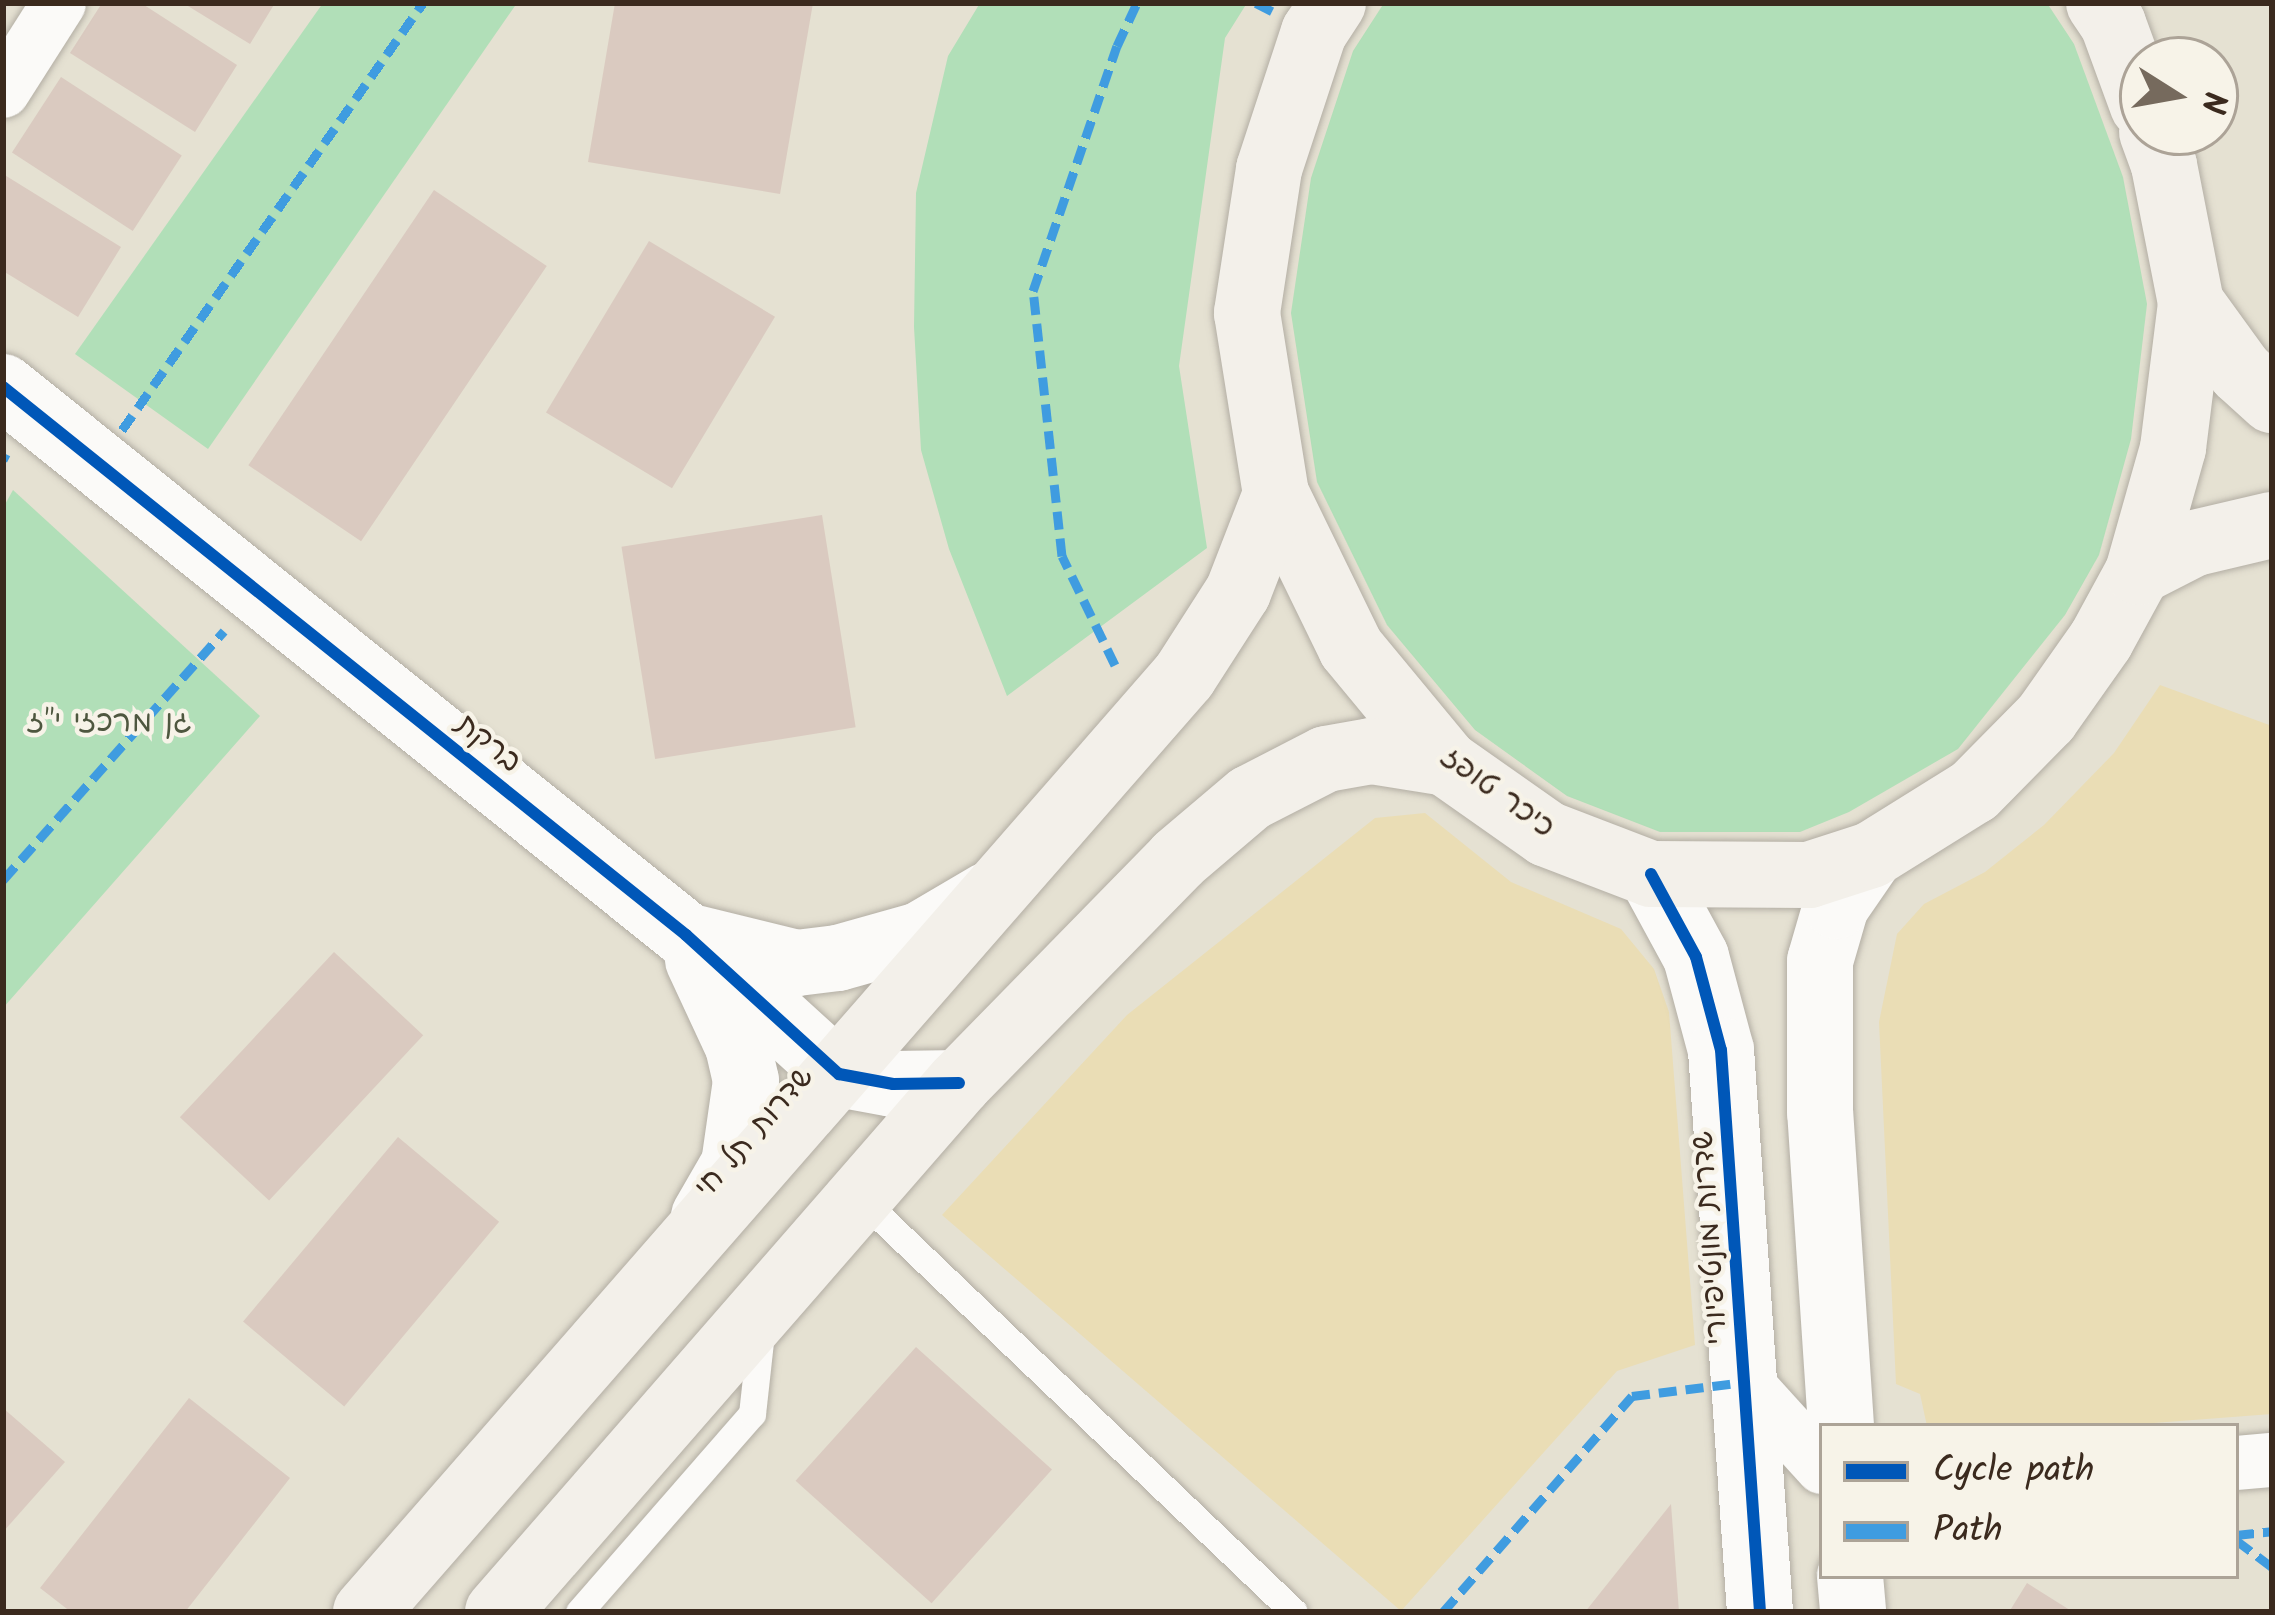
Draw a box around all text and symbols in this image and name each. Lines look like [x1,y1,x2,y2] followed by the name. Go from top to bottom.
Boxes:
[2119,36,2239,156] north arrow
[2184,87,2240,118] text: N
[26,705,192,741] park label: גן מרכזי י"ז
[448,707,528,781] street label: ברקת
[1433,740,1561,846] street label: כיכר טופז
[688,1060,822,1206] street label: שדרות תל חי
[1686,1130,1736,1346] street label: שדרות מונטיפיורי
[1819,1423,2239,1579] legend
[1933,1443,2094,1500] text: Cycle path
[1933,1503,2003,1560] text: Path

